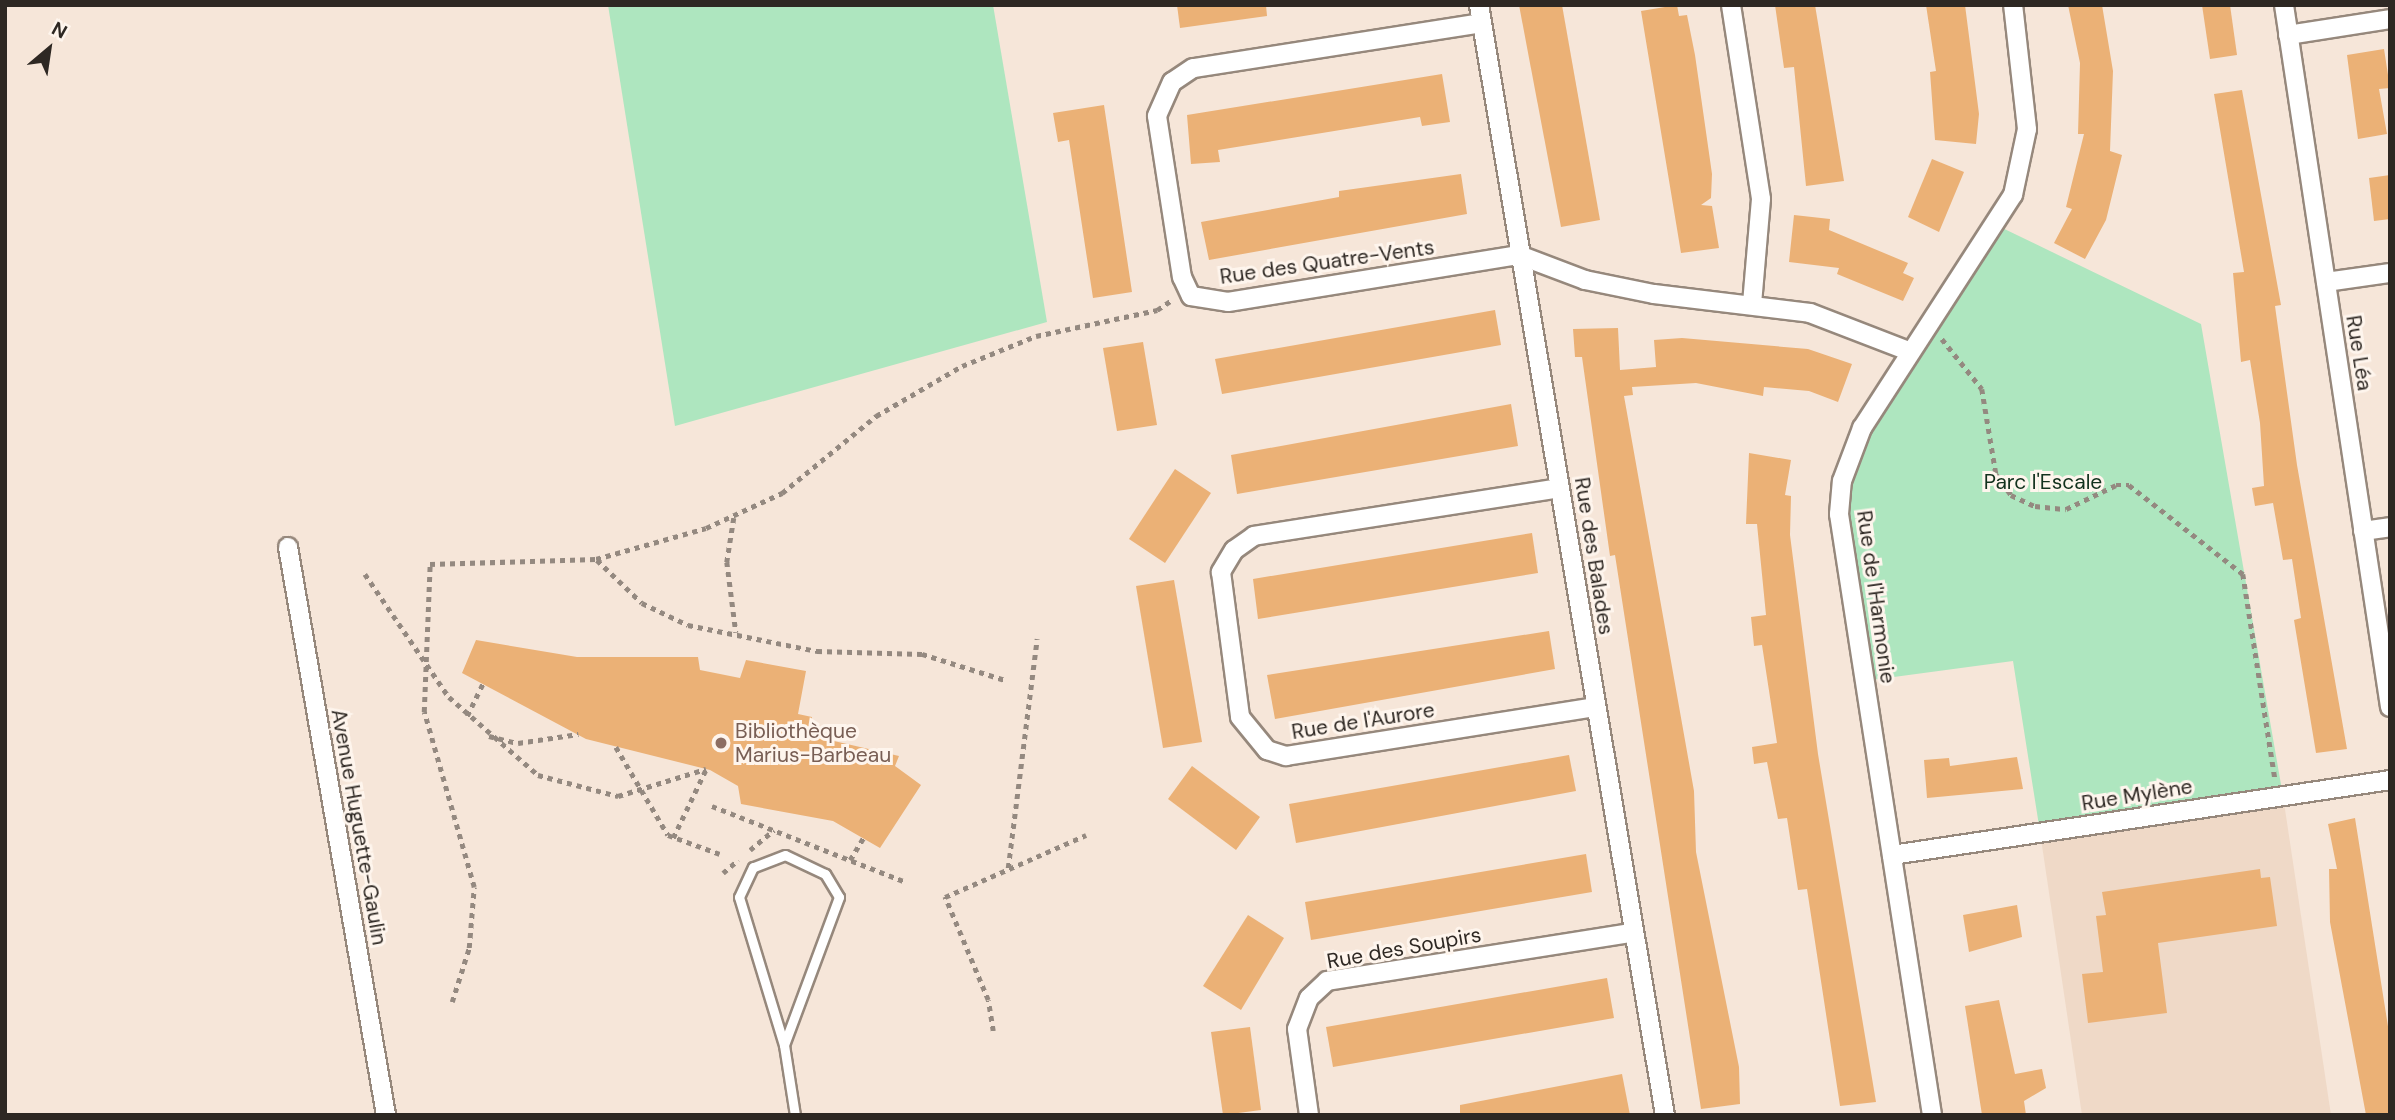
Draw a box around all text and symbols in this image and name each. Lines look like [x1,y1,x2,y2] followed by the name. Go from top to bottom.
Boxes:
[14,14,84,84] north arrow
[47,16,72,44] text: N
[1218,234,1436,290] street label: Rue des Quatre-Vents
[2341,313,2377,393] street label: Rue Léa
[1984,469,2102,495] park label: Parc l'Escale
[1569,475,1619,637] street label: Rue des Balades
[1851,509,1901,685] street label: Rue de l'Harmonie
[1290,697,1436,745] street label: Rue de l'Aurore
[326,707,392,947] street label: Avenue Huguette-Gaulin
[735,718,891,768] place label: Bibliothèque Marius-Barbeau
[713,735,729,751] marker: Bibliothèque Marius-Barbeau
[2080,774,2194,816] street label: Rue Mylène
[1325,922,1483,974] street label: Rue des Soupirs

